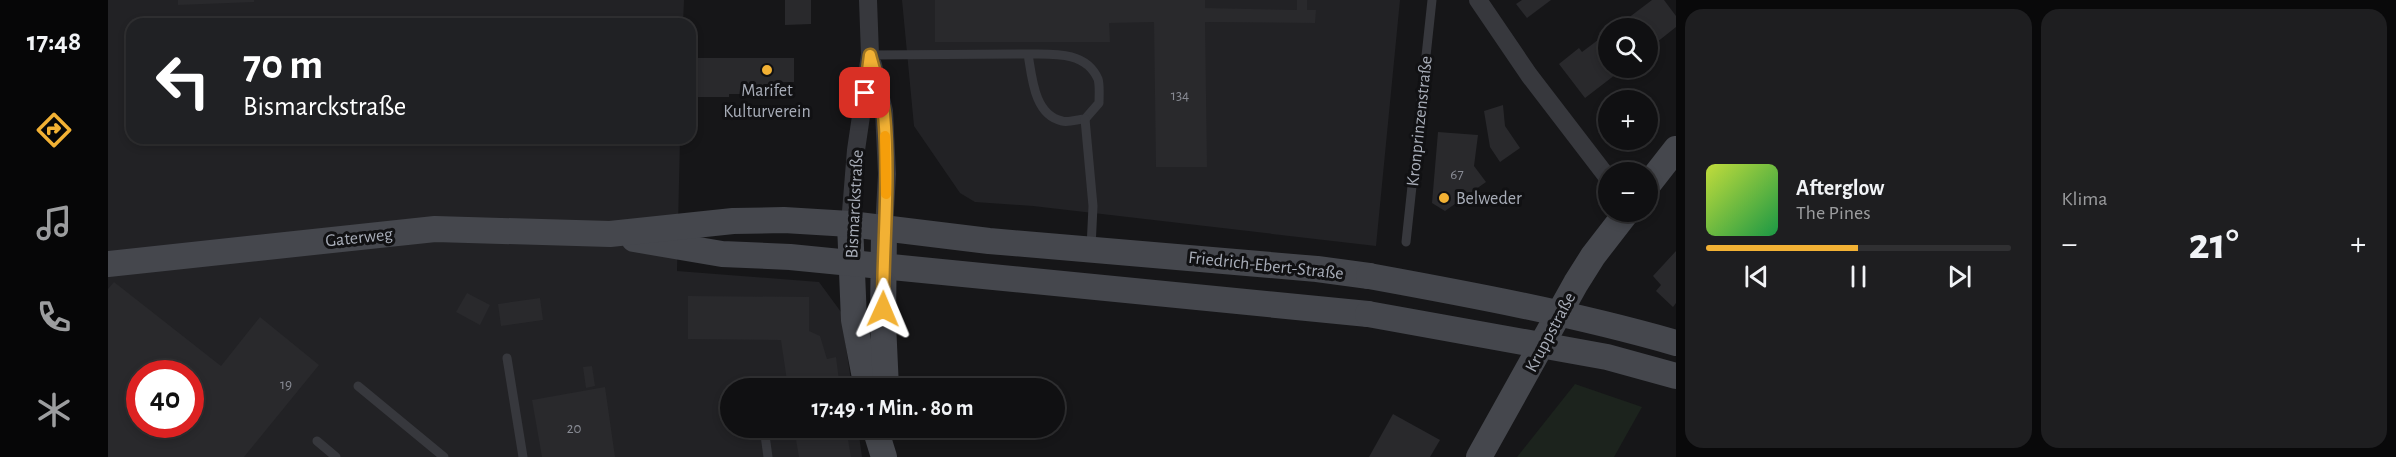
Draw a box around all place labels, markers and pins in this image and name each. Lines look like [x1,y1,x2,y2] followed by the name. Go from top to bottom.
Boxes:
[760,63,774,77] marker: Marifet Kulturverein
[839,67,890,118] pin
[723,82,811,121] place label: Marifet Kulturverein
[1456,190,1522,208] place label: Belweder
[1437,191,1451,205] marker: Belweder

